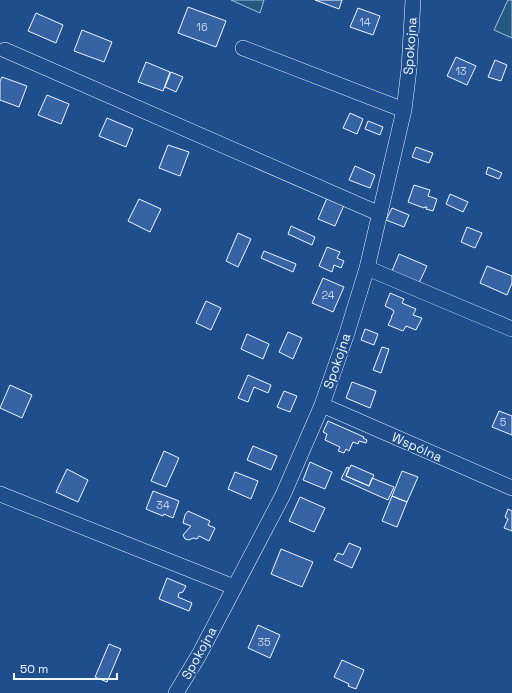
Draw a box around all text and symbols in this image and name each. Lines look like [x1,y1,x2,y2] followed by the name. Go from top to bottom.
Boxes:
[359,15,371,29] house number: 14
[400,16,421,75] street label: Spokojna
[196,20,208,34] house number: 16
[455,64,467,78] house number: 13
[321,288,335,302] house number: 24
[320,330,355,391] street label: Spokojna
[500,415,507,429] house number: 5
[389,428,445,466] street label: Wspólna
[156,498,170,512] house number: 34
[178,623,221,682] street label: Spokojna
[257,635,271,649] house number: 35
[14,655,117,681] scale bar
[20,661,48,677] text: 50 m

